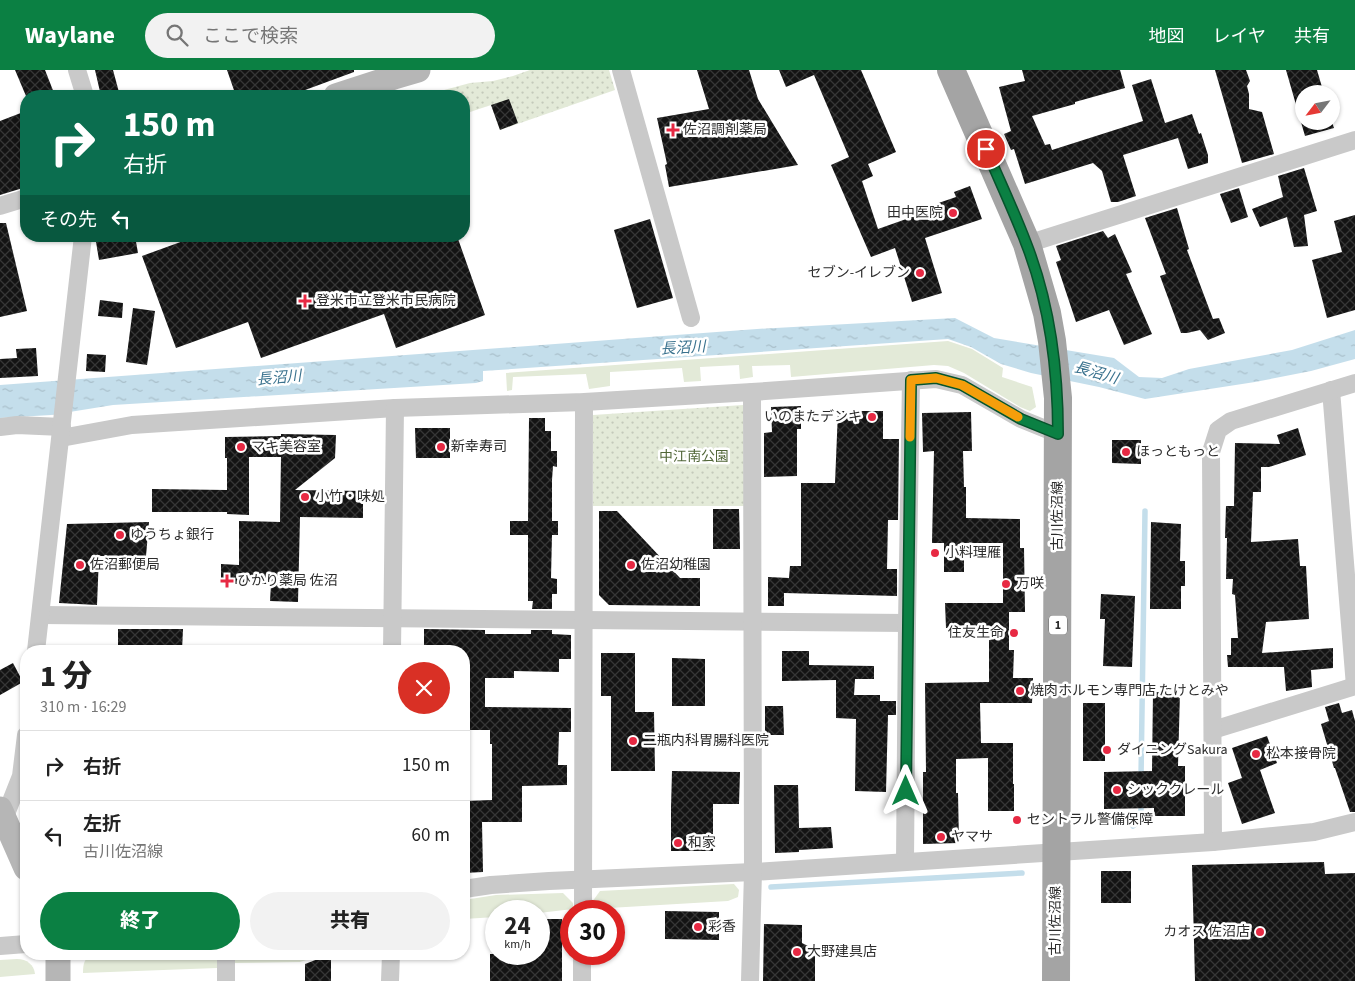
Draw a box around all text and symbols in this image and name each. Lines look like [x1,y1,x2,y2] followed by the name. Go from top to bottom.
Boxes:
[145,13,495,58] search box
[25,18,115,53] text: Waylane
[163,21,191,49] icon: search
[203,23,298,50] text: ここで検索
[1149,24,1185,49] text: 地図
[1213,24,1266,49] text: レイヤ
[1294,24,1330,49] text: 共有
[1295,85,1340,130] north arrow
[1295,85,1340,130] map controls
[123,100,215,150] text: 150 m
[40,110,105,175] icon: right
[683,120,767,140] place label: 佐沼調剤薬局
[667,124,679,136] marker: 佐沼調剤薬局
[965,128,1007,170] pin
[972,135,1000,163] icon: arrive
[123,149,167,181] text: 右折
[887,203,943,223] place label: 田中医院
[107,205,135,233] icon: left
[40,207,97,234] text: その先
[947,207,959,219] marker: 田中医院
[808,263,910,283] place label: セブン-イレブン
[914,267,926,279] marker: セブン-イレブン
[316,291,456,311] place label: 登米市立登米市民病院
[298,294,312,308] marker: 登米市立登米市民病院
[660,336,708,360] water label: 長沼川
[1071,357,1122,390] water label: 長沼川
[256,365,304,390] water label: 長沼川
[764,407,862,427] place label: いのまたデンキ
[866,411,878,423] marker: いのまたデンキ
[251,437,321,457] place label: マキ美容室
[451,437,507,457] place label: 新幸寿司
[235,441,247,453] marker: マキ美容室
[435,441,447,453] marker: 新幸寿司
[1136,442,1220,462] place label: ほっともっと
[1120,446,1132,458] marker: ほっともっと
[659,447,729,467] park label: 中江南公園
[1048,481,1068,551] street label: 古川佐沼線
[315,487,385,507] place label: 小竹・味処
[299,491,311,503] marker: 小竹・味処
[130,525,214,545] place label: ゆうちょ銀行
[114,529,126,541] marker: ゆうちょ銀行
[945,543,1001,563] place label: 小料理雁
[929,547,941,559] marker: 小料理雁
[90,555,160,575] place label: 佐沼郵便局
[641,555,711,575] place label: 佐沼幼稚園
[74,559,86,571] marker: 佐沼郵便局
[625,559,637,571] marker: 佐沼幼稚園
[237,571,338,591] place label: ひかり薬局 佐沼
[1016,574,1044,594] place label: 万咲
[221,575,233,587] marker: ひかり薬局 佐沼
[1000,578,1012,590] marker: 万咲
[1049,616,1067,634] road number: 1
[948,623,1004,643] place label: 住友生命
[1008,627,1020,639] marker: 住友生命
[40,655,92,698] text: 1 分
[398,662,450,714] button: close
[1030,681,1229,701] place label: 焼肉ホルモン専門店 たけとみや
[1014,685,1026,697] marker: 焼肉ホルモン専門店 たけとみや
[40,696,127,718] text: 310 m · 16:29
[643,731,769,751] place label: 二瓶内科胃腸科医院
[627,735,639,747] marker: 二瓶内科胃腸科医院
[1117,740,1227,760] place label: ダイニングSakura
[1101,744,1113,756] marker: ダイニングSakura
[1266,744,1336,764] place label: 松本接骨院
[1250,748,1262,760] marker: 松本接骨院
[40,752,68,780] icon: right
[402,752,450,779] text: 150 m
[83,754,121,781] text: 右折
[879,764,931,816] position arrow
[1127,780,1224,800] place label: シッククレール
[1111,784,1123,796] marker: シッククレール
[1027,810,1153,830] place label: セントラル警備保障
[83,811,121,838] text: 左折
[1011,814,1023,826] marker: セントラル警備保障
[40,822,68,850] icon: left
[412,822,450,849] text: 60 m
[951,827,993,847] place label: ヤマサ
[935,831,947,843] marker: ヤマサ
[688,833,716,853] place label: 和家
[672,837,684,849] marker: 和家
[83,841,163,863] text: 古川佐沼線
[1046,886,1066,956] street label: 古川佐沼線
[40,892,240,950] button: 終了
[250,892,450,950] button: 共有
[560,900,625,965] speed limit sign: 30
[504,908,531,944] text: 24
[708,917,736,937] place label: 彩香
[692,921,704,933] marker: 彩香
[1163,922,1250,942] place label: カオス 佐沼店
[1254,926,1266,938] marker: カオス 佐沼店
[504,936,531,953] text: km/h
[807,942,877,962] place label: 大野建具店
[791,946,803,958] marker: 大野建具店

